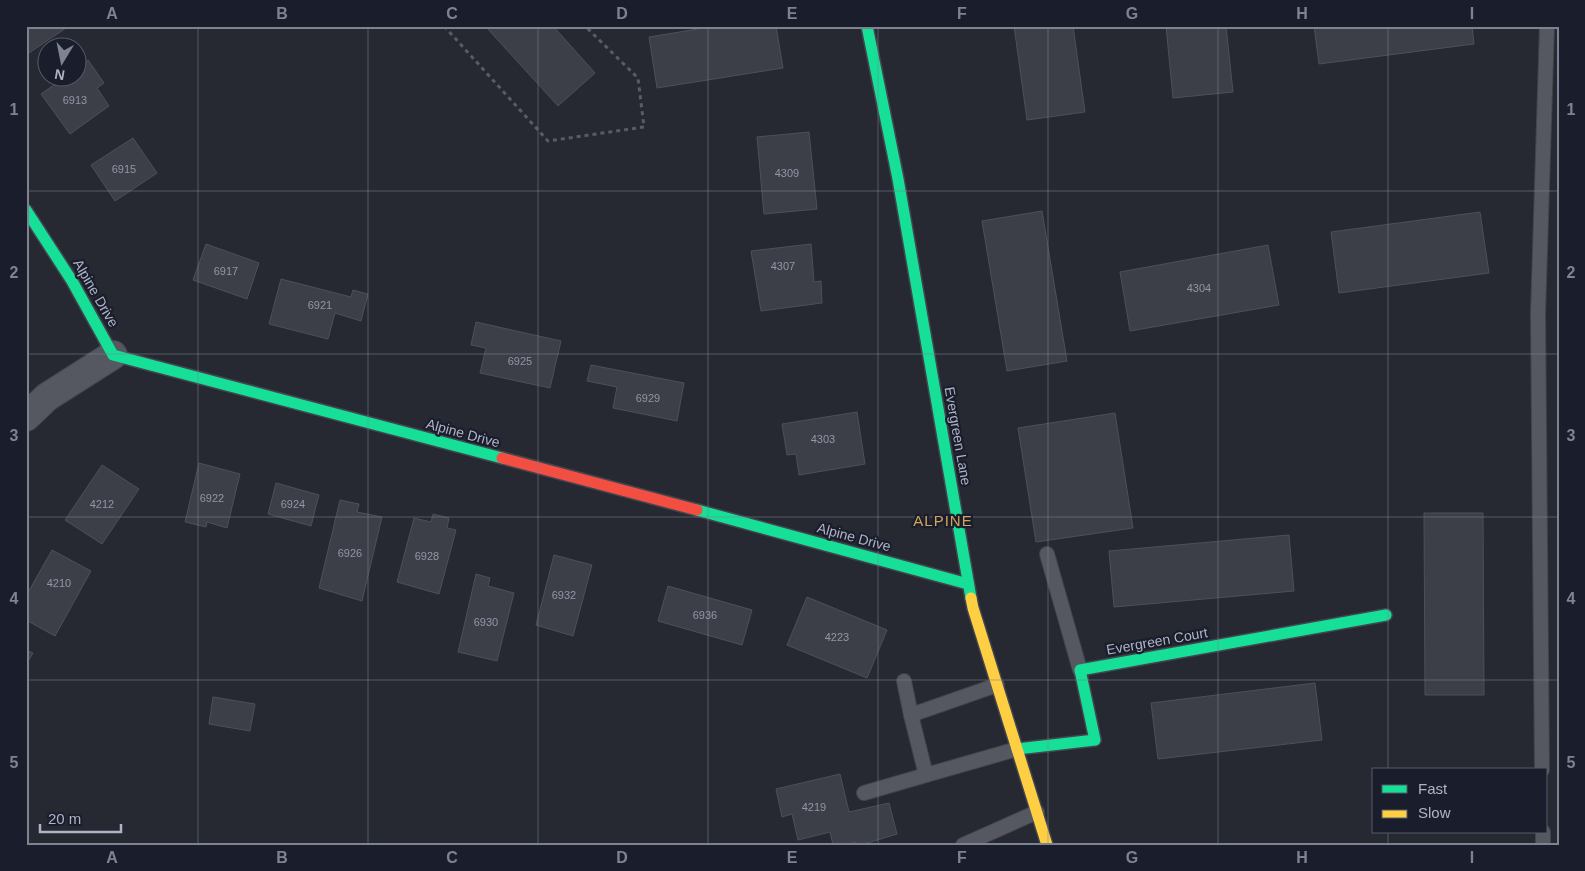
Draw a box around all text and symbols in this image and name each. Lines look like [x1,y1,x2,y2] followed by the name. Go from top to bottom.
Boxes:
[106,5,118,22] text: A
[276,5,288,22] text: B
[446,5,458,22] text: C
[616,5,628,22] text: D
[787,5,798,22] text: E
[957,5,967,22] text: F
[1126,5,1138,22] text: G
[1296,5,1308,22] text: H
[1470,5,1474,22] text: I
[38,38,88,88] north arrow
[53,66,66,84] text: N
[63,94,87,106] house number: 6913
[10,101,19,118] text: 1
[1567,101,1576,118] text: 1
[112,163,136,175] house number: 6915
[775,167,799,179] house number: 4309
[70,256,122,330] street label: Alpine Drive
[771,260,795,272] house number: 4307
[10,264,19,281] text: 2
[1567,264,1576,281] text: 2
[214,265,238,277] house number: 6917
[1187,282,1211,294] house number: 4304
[308,299,332,311] house number: 6921
[508,355,532,367] house number: 6925
[941,386,975,487] street label: Evergreen Lane
[636,392,660,404] house number: 6929
[424,416,502,451] street label: Alpine Drive
[10,427,19,444] text: 3
[1567,427,1576,444] text: 3
[811,433,835,445] house number: 4303
[200,492,224,504] house number: 6922
[90,498,114,510] house number: 4212
[281,498,305,510] house number: 6924
[913,512,973,529] district label: ALPINE
[815,520,893,555] street label: Alpine Drive
[338,547,362,559] house number: 6926
[415,550,439,562] house number: 6928
[47,577,71,589] house number: 4210
[552,589,576,601] house number: 6932
[10,590,19,607] text: 4
[1567,590,1576,607] text: 4
[693,609,717,621] house number: 6936
[474,616,498,628] house number: 6930
[1105,624,1209,658] street label: Evergreen Court
[825,631,849,643] house number: 4223
[10,754,19,771] text: 5
[1567,754,1576,771] text: 5
[1372,768,1548,834] legend
[1418,780,1448,797] text: Fast
[40,801,121,833] scale bar
[802,801,826,813] house number: 4219
[1418,804,1451,821] text: Slow
[48,810,81,827] text: 20 m
[106,849,118,866] text: A
[276,849,288,866] text: B
[446,849,458,866] text: C
[616,849,628,866] text: D
[787,849,798,866] text: E
[957,849,967,866] text: F
[1126,849,1138,866] text: G
[1296,849,1308,866] text: H
[1470,849,1474,866] text: I

